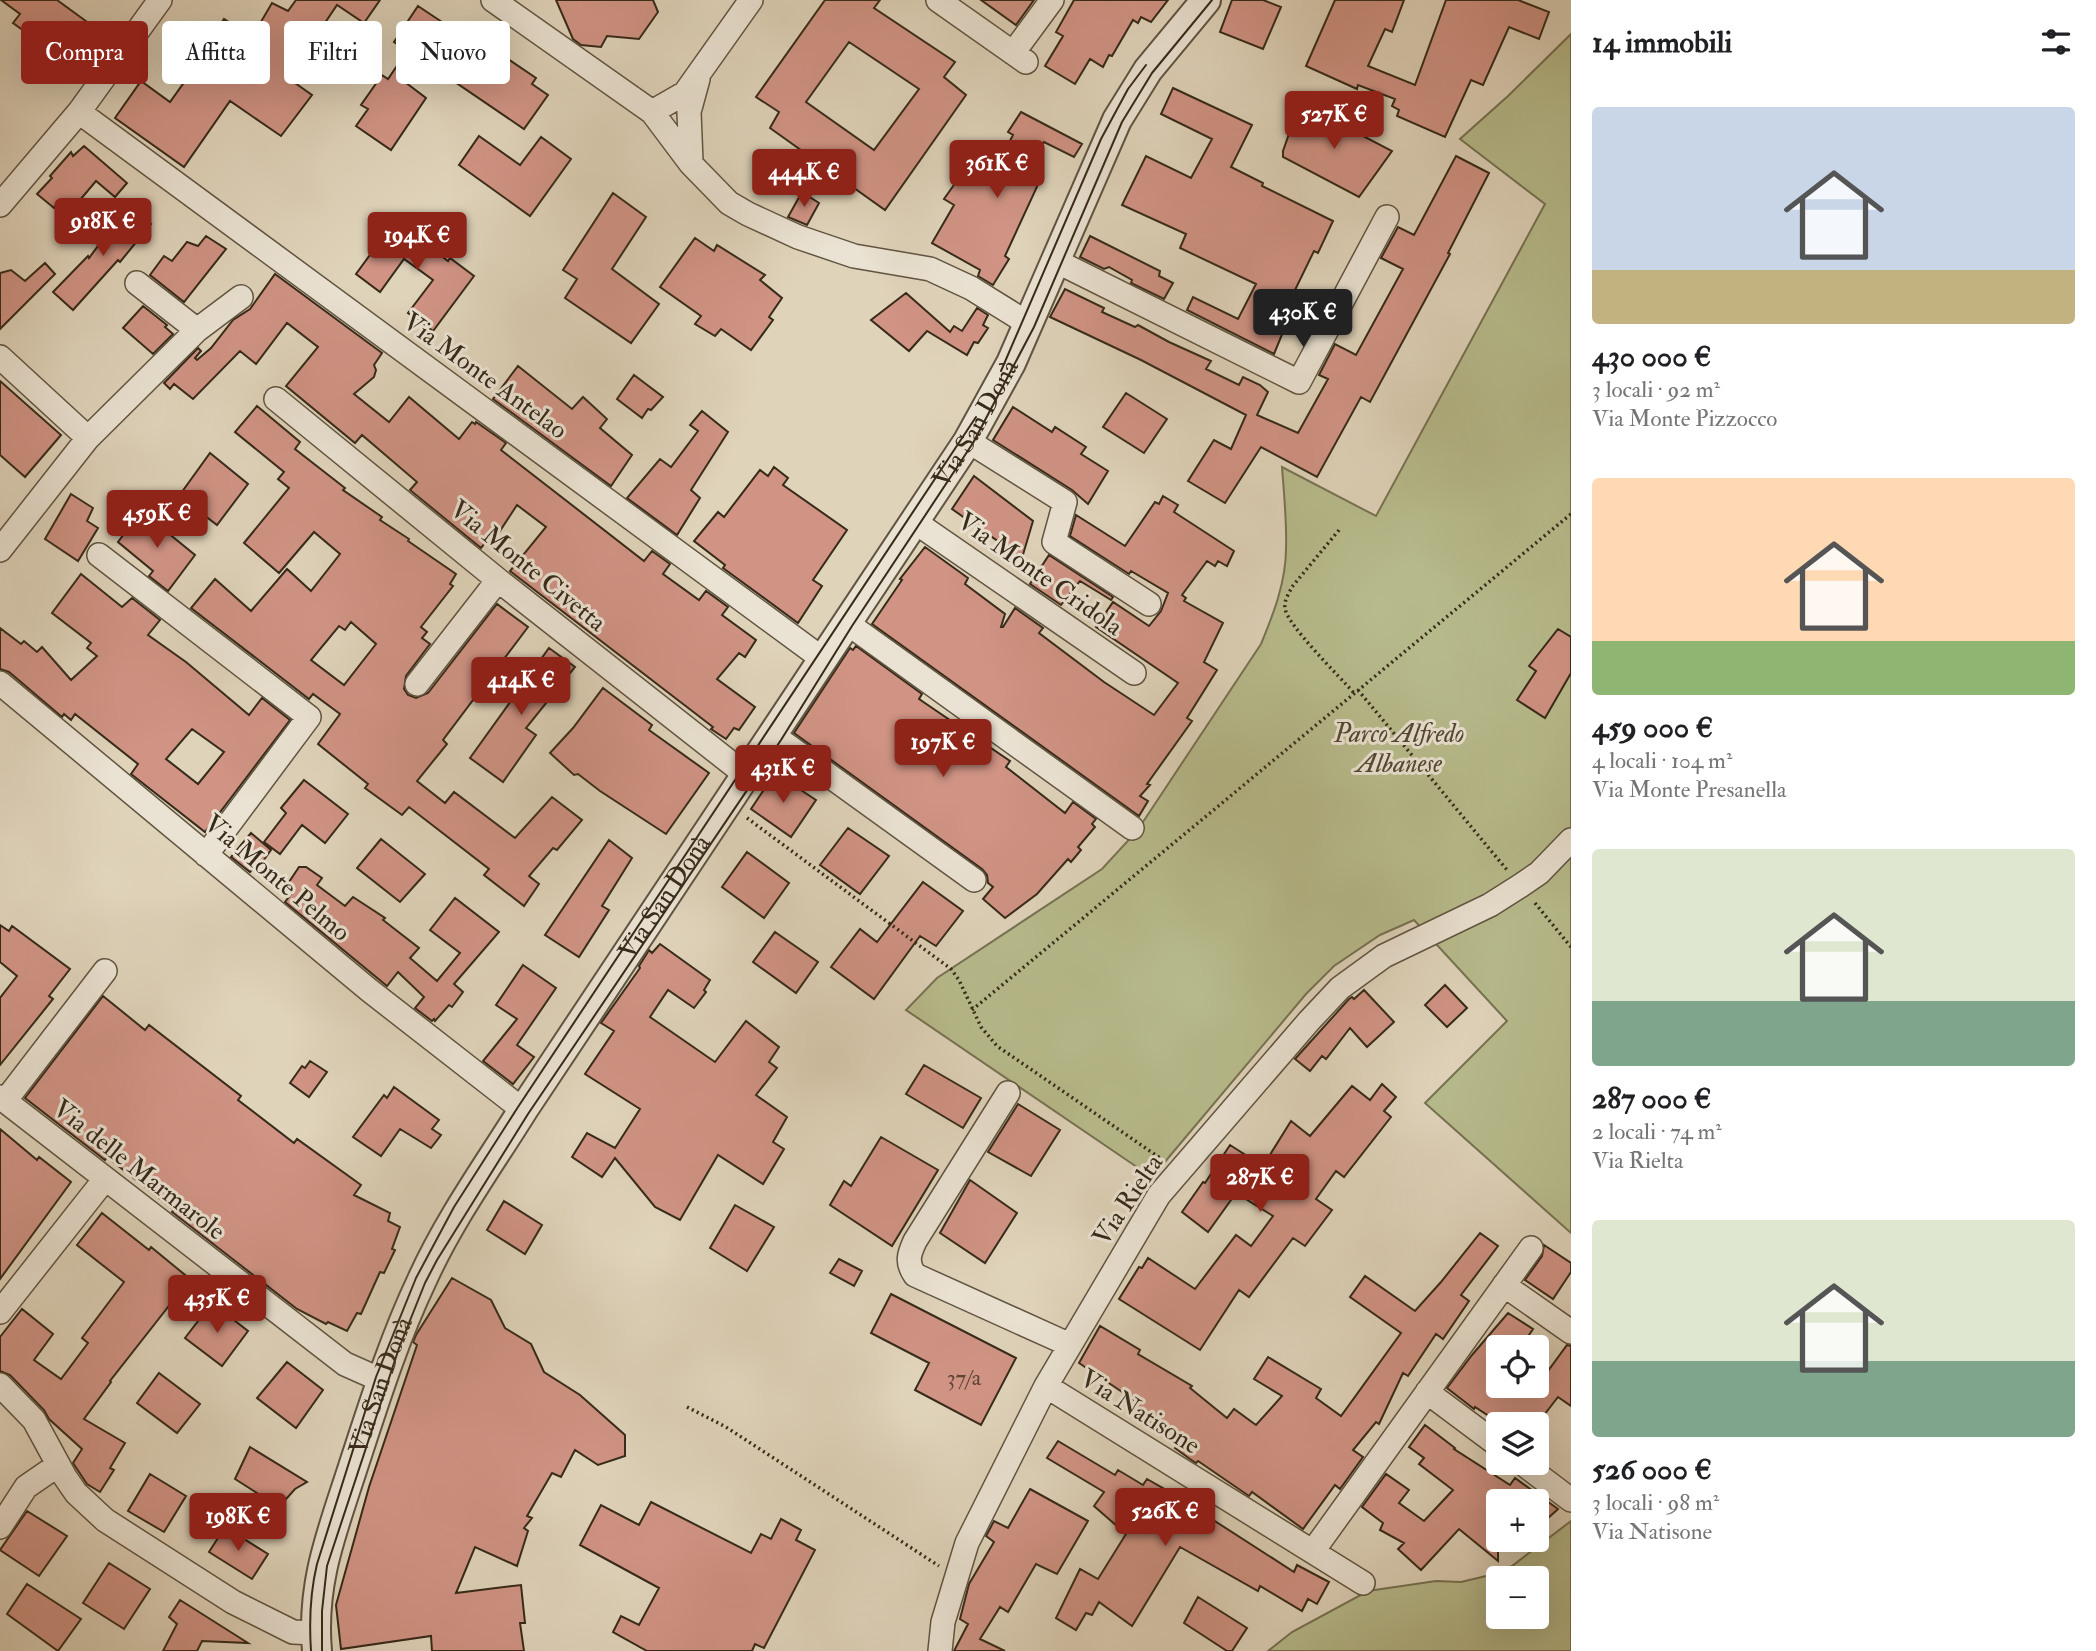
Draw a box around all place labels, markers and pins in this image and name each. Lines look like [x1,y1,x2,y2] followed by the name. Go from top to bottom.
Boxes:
[1277,92,1391,151] pin: 527K €
[940,140,1054,200] pin: 361K €
[747,150,861,209] pin: 444K €
[46,198,160,258] pin: 918K €
[360,212,474,272] pin: 194K €
[1246,290,1360,349] pin: 430K €
[100,490,214,550] pin: 459K €
[464,658,578,717] pin: 414K €
[886,720,1000,779] pin: 197K €
[726,746,840,805] pin: 431K €
[1203,1154,1317,1214] pin: 287K €
[160,1276,274,1335] pin: 435K €
[1108,1488,1222,1548] pin: 526K €
[181,1494,295,1553] pin: 198K €

